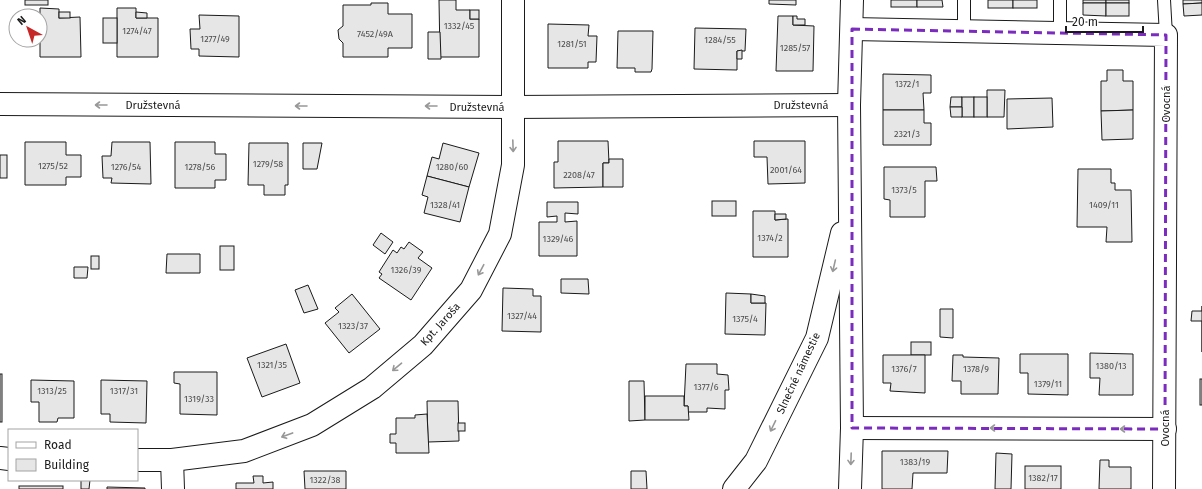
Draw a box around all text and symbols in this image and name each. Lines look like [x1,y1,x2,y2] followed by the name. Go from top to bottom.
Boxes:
[8,8,48,48] north arrow
[1066,8,1143,34] scale bar
[15,13,29,28] text: N
[1072,15,1098,29] text: 20 m
[444,21,475,31] house number: 1332/45
[122,26,152,36] house number: 1274/47
[357,29,394,39] house number: 7452/49A
[200,34,230,44] house number: 1277/49
[704,35,736,45] house number: 1284/55
[557,39,587,49] house number: 1281/51
[780,43,810,53] house number: 1285/57
[895,79,919,89] house number: 1372/1
[1160,85,1173,123] street label: Ovocná
[125,99,181,112] street label: Družstevná
[773,99,829,112] street label: Družstevná
[95,101,108,109] one-way arrow
[449,101,505,114] street label: Družstevná
[295,102,308,110] one-way arrow
[425,102,438,110] one-way arrow
[894,129,920,139] house number: 2321/3
[509,139,517,152] one-way arrow
[253,159,283,169] house number: 1279/58
[38,161,68,171] house number: 1275/52
[111,162,141,172] house number: 1276/54
[185,162,216,172] house number: 1278/56
[436,162,468,172] house number: 1280/60
[770,165,802,175] house number: 2001/64
[563,170,595,180] house number: 2208/47
[891,185,917,195] house number: 1373/5
[430,200,460,210] house number: 1328/41
[1089,200,1119,210] house number: 1409/11
[757,233,783,243] house number: 1374/2
[543,234,574,244] house number: 1329/46
[830,259,837,272] one-way arrow
[477,264,485,276] one-way arrow
[391,265,422,275] house number: 1326/39
[418,300,463,348] street label: Kpt. Jaroša
[507,311,537,321] house number: 1327/44
[732,314,758,324] house number: 1375/4
[338,321,368,331] house number: 1323/37
[774,330,823,416] street label: Slnečné námestie
[257,360,287,370] house number: 1321/35
[1096,361,1126,371] house number: 1380/13
[391,363,402,372] one-way arrow
[891,364,917,374] house number: 1376/7
[963,364,989,374] house number: 1378/9
[1034,379,1062,389] house number: 1379/11
[693,382,719,392] house number: 1377/6
[37,386,67,396] house number: 1313/25
[110,386,138,396] house number: 1317/31
[184,394,214,404] house number: 1319/33
[1159,409,1172,447] street label: Ovocná
[769,419,776,431] one-way arrow
[990,424,1003,432] one-way arrow
[1120,425,1133,433] one-way arrow
[8,429,138,481] legend
[281,431,293,439] one-way arrow
[44,438,72,452] text: Road
[847,452,855,465] one-way arrow
[900,457,930,467] house number: 1383/19
[44,458,90,472] text: Building
[1028,473,1058,483] house number: 1382/17
[309,475,341,485] house number: 1322/38

